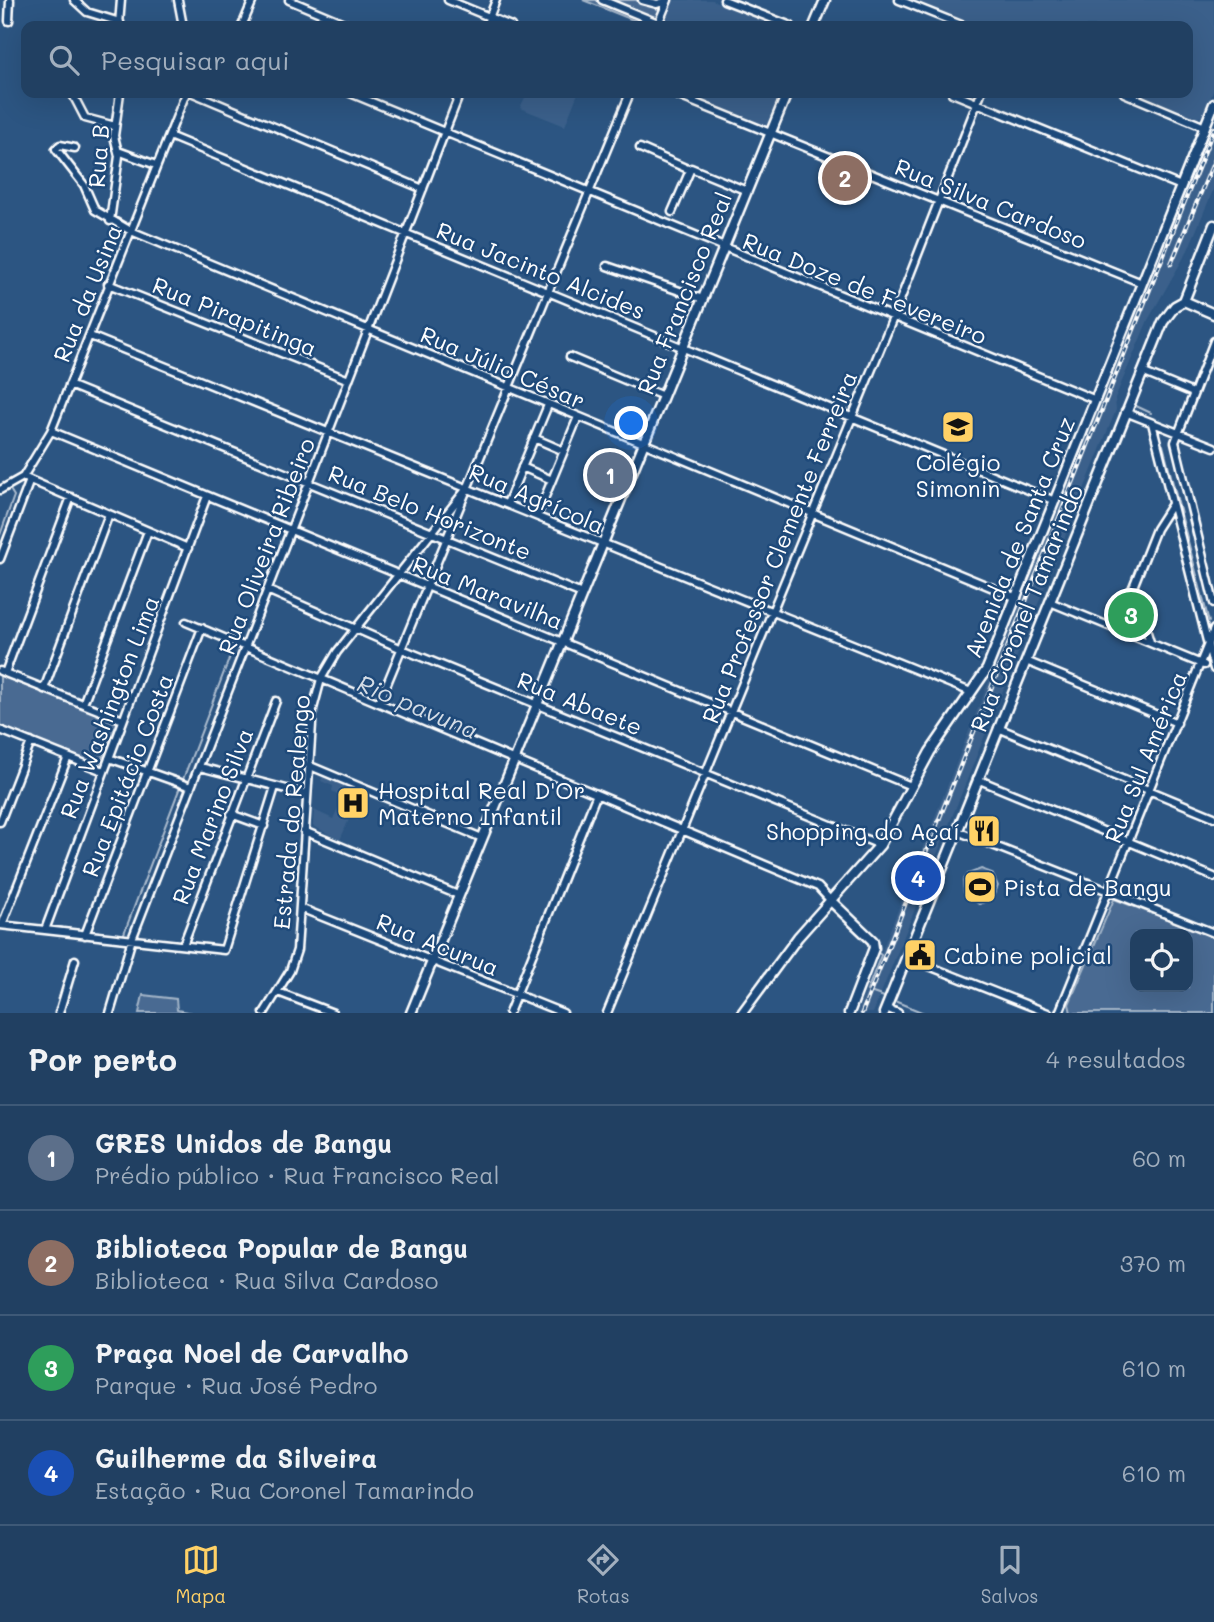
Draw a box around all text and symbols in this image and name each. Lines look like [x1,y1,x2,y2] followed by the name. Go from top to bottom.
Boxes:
[21,21,1193,98] search box
[45,41,83,79] icon: search
[101,43,290,77] text: Pesquisar aqui
[81,123,115,189] street label: Rua B
[891,151,1091,255] street label: Rua Silva Cardoso
[822,152,868,204] pin: 2
[630,187,738,399] street label: Rua Francisco Real
[432,214,650,326] street label: Rua Jacinto Alcides
[46,220,128,366] street label: Rua da Usina
[739,225,991,351] street label: Rua Doze de Fevereiro
[148,269,322,363] street label: Rua Pirapitinga
[416,319,590,415] street label: Rua Júlio César
[694,367,864,727] street label: Rua Professor Clemente Ferreira
[614,406,648,440] your location
[939,408,977,446] school or university icon: Colégio Simonin
[957,412,1081,662] street label: Avenida de Santa Cruz
[211,433,321,659] street label: Rua Oliveira Ribeiro
[916,447,1000,503] place label: Colégio Simonin
[587,449,633,501] pin: 1
[465,456,609,540] street label: Rua Agrícola
[324,458,536,566] street label: Rua Belo Horizonte
[963,480,1089,736] street label: Rua Coronel Tamarindo
[408,548,568,636] street label: Rua Maravilha
[1108,589,1154,641] pin: 3
[53,591,165,823] street label: Rua Washington Lima
[513,664,647,742] street label: Rua Abaete
[353,667,483,745] water label: Rio pavuna
[1097,667,1193,847] street label: Rua Sul América
[74,669,180,881] street label: Rua Epitácio Costa
[266,694,316,930] street label: Estrada do Realengo
[165,724,259,908] street label: Rua Marino Silva
[378,775,585,831] place label: Hospital Real D'Or Materno Infantil
[334,784,372,822] hospital icon: Hospital Real D'Or Materno Infantil
[965,812,1003,850] restaurant icon: Shopping do Açaí
[766,816,960,846] place label: Shopping do Açaí
[895,852,941,904] pin: 4
[961,868,999,906] sports icon: Pista de Bangu
[1004,872,1172,902] place label: Pista de Bangu
[372,906,504,982] street label: Rua Acurua
[1130,929,1193,992] map controls
[1130,929,1193,992] button: locate
[901,936,939,974] public building icon: Cabine policial
[944,940,1112,970] place label: Cabine policial
[28,1039,177,1079] text: Por perto
[1046,1044,1186,1074] text: 4 resultados
[95,1126,392,1160] text: GRES Unidos de Bangu
[46,1143,56,1173] text: 1
[1132,1143,1186,1173] text: 60 m
[95,1160,499,1190] text: Prédio público · Rua Francisco Real
[95,1231,468,1265] text: Biblioteca Popular de Bangu
[45,1248,57,1278] text: 2
[1120,1248,1186,1278] text: 370 m
[95,1265,438,1295] text: Biblioteca · Rua Silva Cardoso
[95,1336,409,1370] text: Praça Noel de Carvalho
[44,1353,58,1383] text: 3
[1122,1353,1186,1383] text: 610 m
[95,1370,377,1400] text: Parque · Rua José Pedro
[95,1441,377,1475] text: Guilherme da Silveira
[44,1458,58,1488] text: 4
[1122,1458,1186,1488] text: 610 m
[95,1475,474,1505] text: Estação · Rua Coronel Tamarindo
[175,1541,226,1608] tab: Mapa
[577,1541,630,1608] tab: Rotas
[981,1541,1039,1608] tab: Salvos

